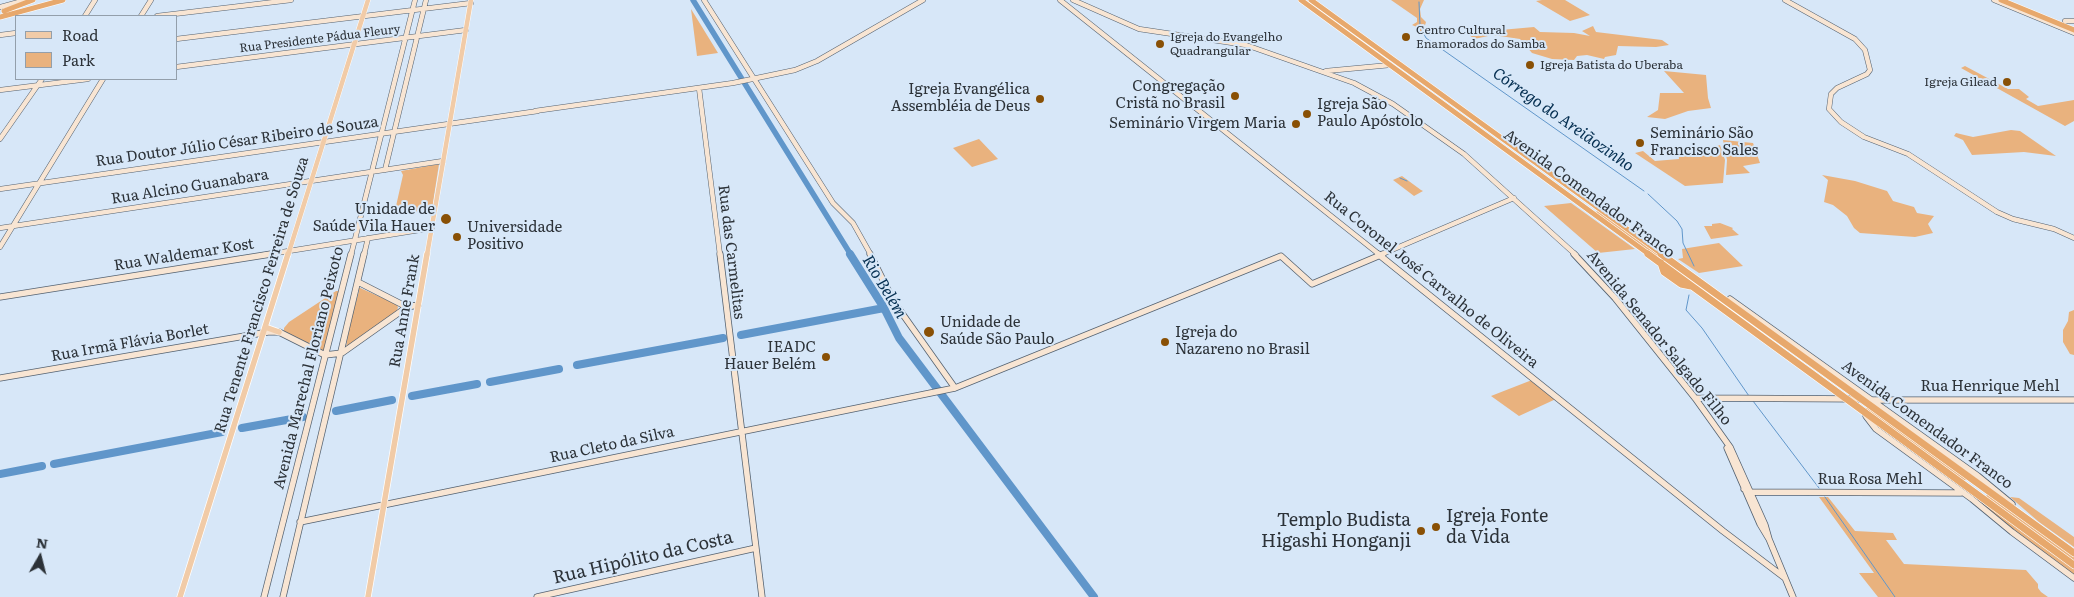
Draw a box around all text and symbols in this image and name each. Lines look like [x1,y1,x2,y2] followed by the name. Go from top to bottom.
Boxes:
[15,15,178,80] legend
[239,22,401,56] street label: Rua Presidente Pádua Fleury
[62,23,98,46] text: Road
[1416,23,1545,51] place label: Centro Cultural Enamorados do Samba
[1170,30,1282,58] place label: Igreja do Evangelho Quadrangular
[1400,31,1412,43] marker: Centro Cultural Enamorados do Samba
[1154,38,1166,50] marker: Igreja do Evangelho Quadrangular
[62,48,95,71] text: Park
[1540,58,1683,72] place label: Igreja Batista do Uberaba
[1524,59,1536,71] marker: Igreja Batista do Uberaba
[1489,64,1637,176] water label: Córrego do Areiãozinho
[1924,75,1997,89] place label: Igreja Gilead
[2001,76,2013,88] marker: Igreja Gilead
[1115,78,1225,113] place label: Congregação Cristã no Brasil
[891,81,1030,116] place label: Igreja Evangélica Assembléia de Deus
[1229,90,1241,102] marker: Congregação Cristã no Brasil
[1034,93,1046,105] marker: Igreja Evangélica Assembléia de Deus
[1317,96,1423,131] place label: Igreja São Paulo Apóstolo
[1301,108,1313,120] marker: Igreja São Paulo Apóstolo
[94,113,380,171] street label: Rua Doutor Júlio César Ribeiro de Souza
[1109,115,1286,133] place label: Seminário Virgem Maria
[1290,118,1302,130] marker: Seminário Virgem Maria
[1650,125,1758,160] place label: Seminário São Francisco Sales
[1500,126,1678,262] street label: Avenida Comendador Franco
[1634,137,1646,149] marker: Seminário São Francisco Sales
[211,155,313,435] street label: Rua Tenente Francisco Ferreira de Souza
[110,166,270,208] street label: Rua Alcino Guanabara
[714,184,748,320] street label: Rua das Carmelitas
[1320,188,1542,372] street label: Rua Coronel José Carvalho de Oliveira
[313,201,435,236] place label: Unidade de Saúde Vila Hauer
[439,212,453,226] marker: Unidade de Saúde Vila Hauer
[467,219,562,254] place label: Universidade Positivo
[451,231,463,243] marker: Universidade Positivo
[113,235,255,275] street label: Rua Waldemar Kost
[270,245,348,491] street label: Avenida Marechal Floriano Peixoto
[1583,247,1735,429] street label: Avenida Senador Salgado Filho
[858,252,910,322] water label: Rio Belém
[386,253,424,369] street label: Rua Anne Frank
[940,314,1054,349] place label: Unidade de Saúde São Paulo
[50,320,210,366] street label: Rua Irmã Flávia Borlet
[1175,324,1310,359] place label: Igreja do Nazareno no Brasil
[922,325,936,339] marker: Unidade de Saúde São Paulo
[1159,336,1171,348] marker: Igreja do Nazareno no Brasil
[724,339,816,374] place label: IEADC Hauer Belém
[820,351,832,363] marker: IEADC Hauer Belém
[1838,357,2016,493] street label: Avenida Comendador Franco
[1920,378,2060,396] street label: Rua Henrique Mehl
[548,423,676,467] street label: Rua Cleto da Silva
[1818,471,1922,489] street label: Rua Rosa Mehl
[1446,506,1548,548] place label: Igreja Fonte da Vida
[1261,510,1411,552] place label: Templo Budista Higashi Honganji
[1430,521,1442,533] marker: Igreja Fonte da Vida
[1415,525,1427,537] marker: Templo Budista Higashi Honganji
[551,527,735,589] street label: Rua Hipólito da Costa
[35,531,49,553] text: N
[15,532,65,582] north arrow

